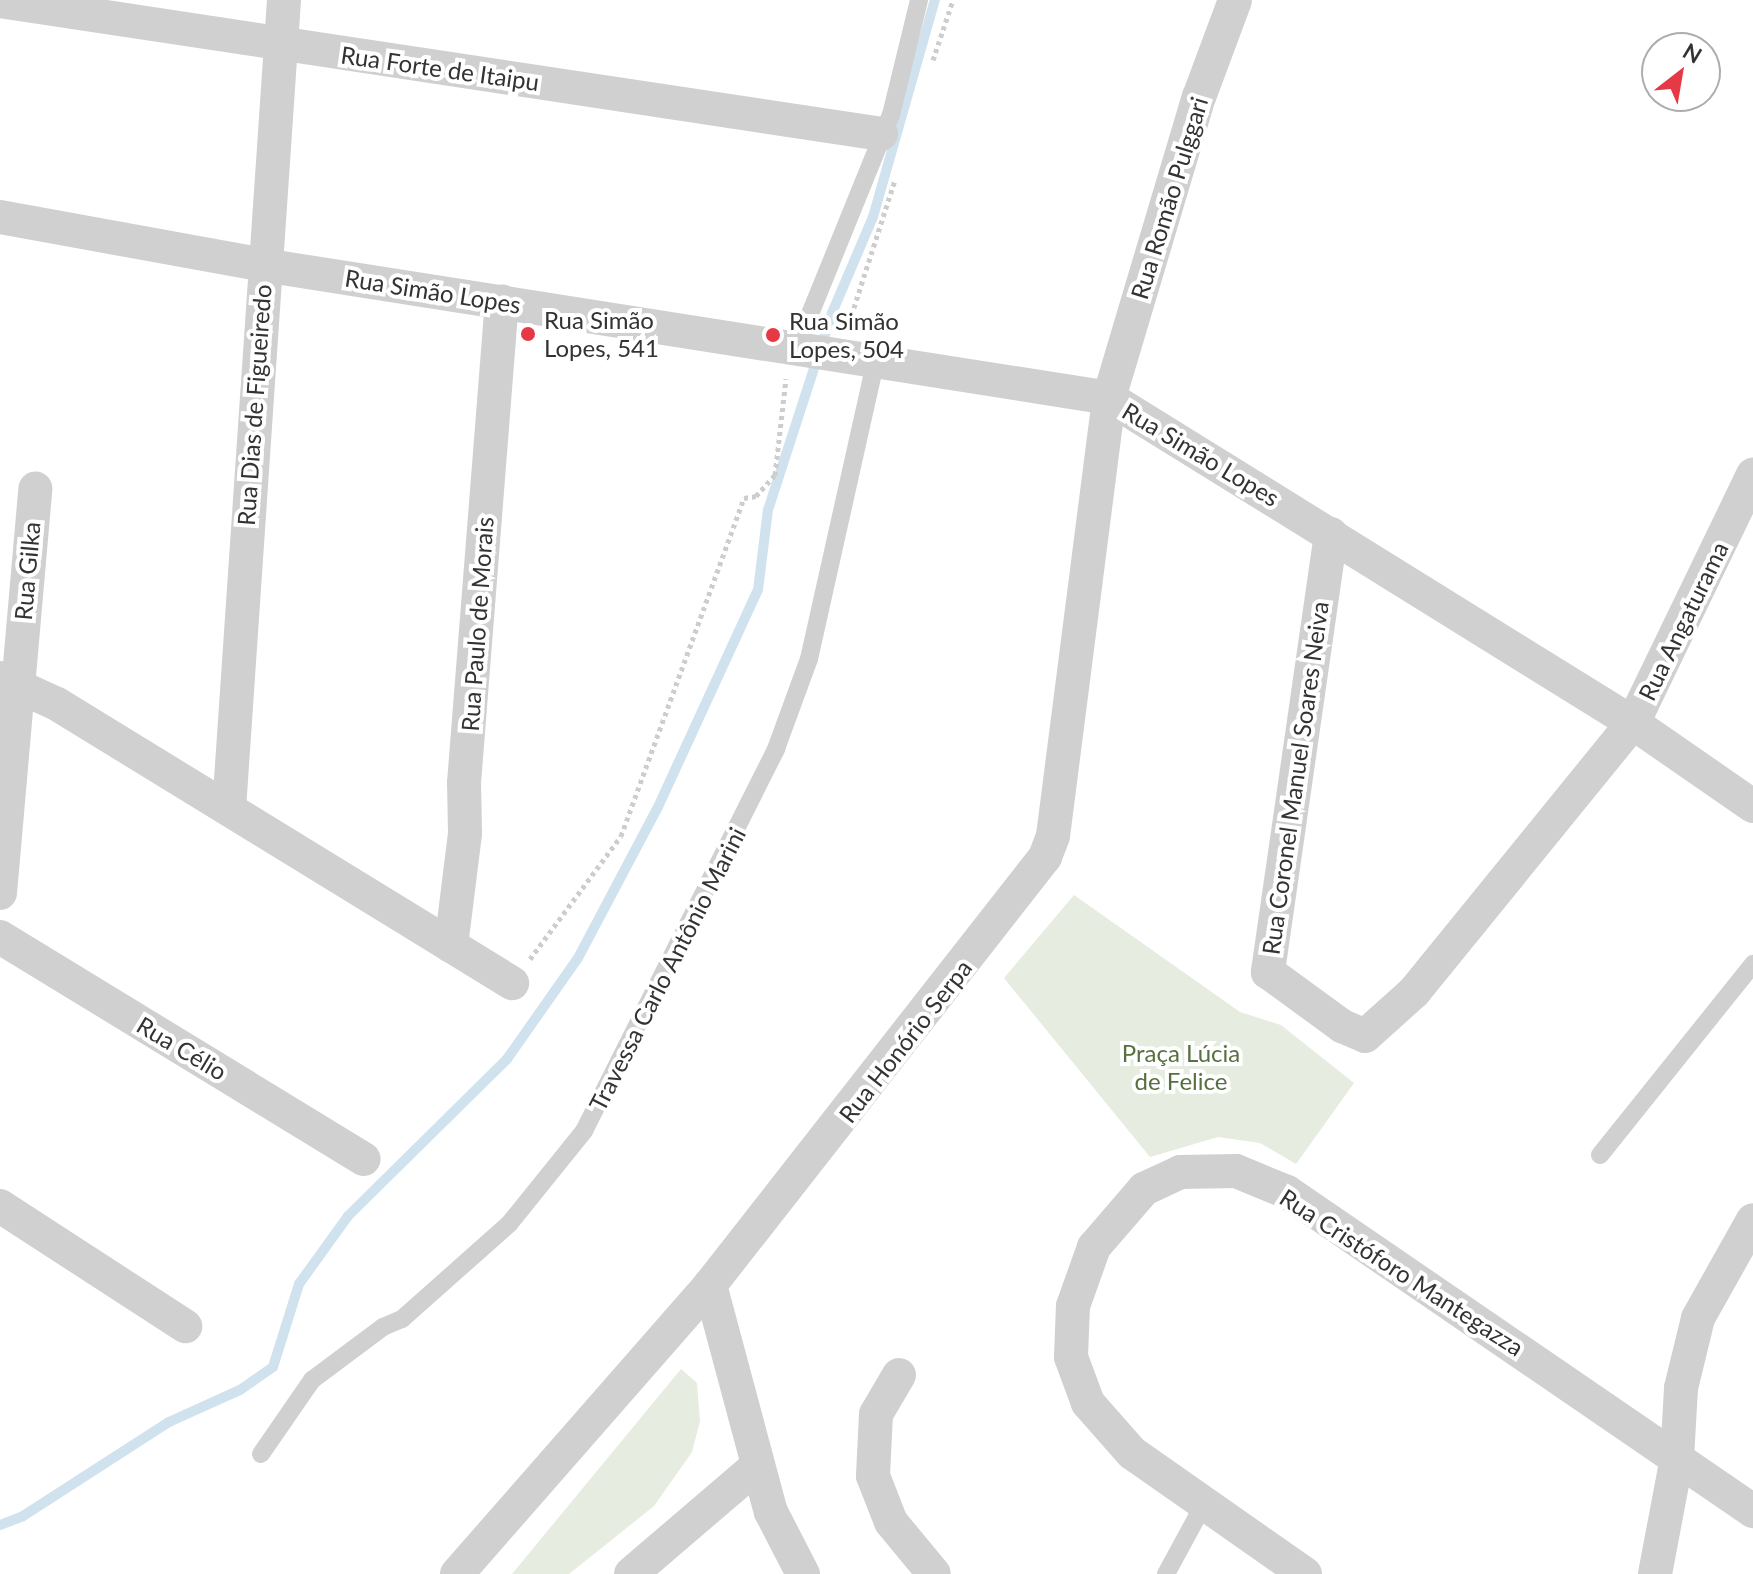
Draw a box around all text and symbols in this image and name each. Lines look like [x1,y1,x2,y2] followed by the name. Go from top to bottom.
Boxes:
[1641,32,1721,112] north arrow
[1678,37,1707,69] text: N
[339,40,541,96] street label: Rua Forte de Itaipu
[1125,93,1213,303] street label: Rua Romão Pulggari
[343,263,523,319] street label: Rua Simão Lopes
[231,283,277,527] street label: Rua Dias de Figueiredo
[544,306,659,362] place label: Rua Simão Lopes, 541
[789,307,904,363] place label: Rua Simão Lopes, 504
[519,325,537,343] marker: Rua Simão Lopes, 541
[764,326,782,344] marker: Rua Simão Lopes, 504
[1117,396,1285,512] street label: Rua Simão Lopes
[455,516,499,732] street label: Rua Paulo de Morais
[8,520,46,622] street label: Rua Gilka
[1632,537,1734,705] street label: Rua Angaturama
[1256,599,1334,957] street label: Rua Coronel Manuel Soares Neiva
[583,822,751,1116] street label: Travessa Carlo Antônio Marini
[833,954,977,1128] street label: Rua Honório Serpa
[132,1010,232,1086] street label: Rua Célio
[1122,1039,1240,1095] park label: Praça Lúcia de Felice
[1275,1182,1529,1362] street label: Rua Cristóforo Mantegazza

